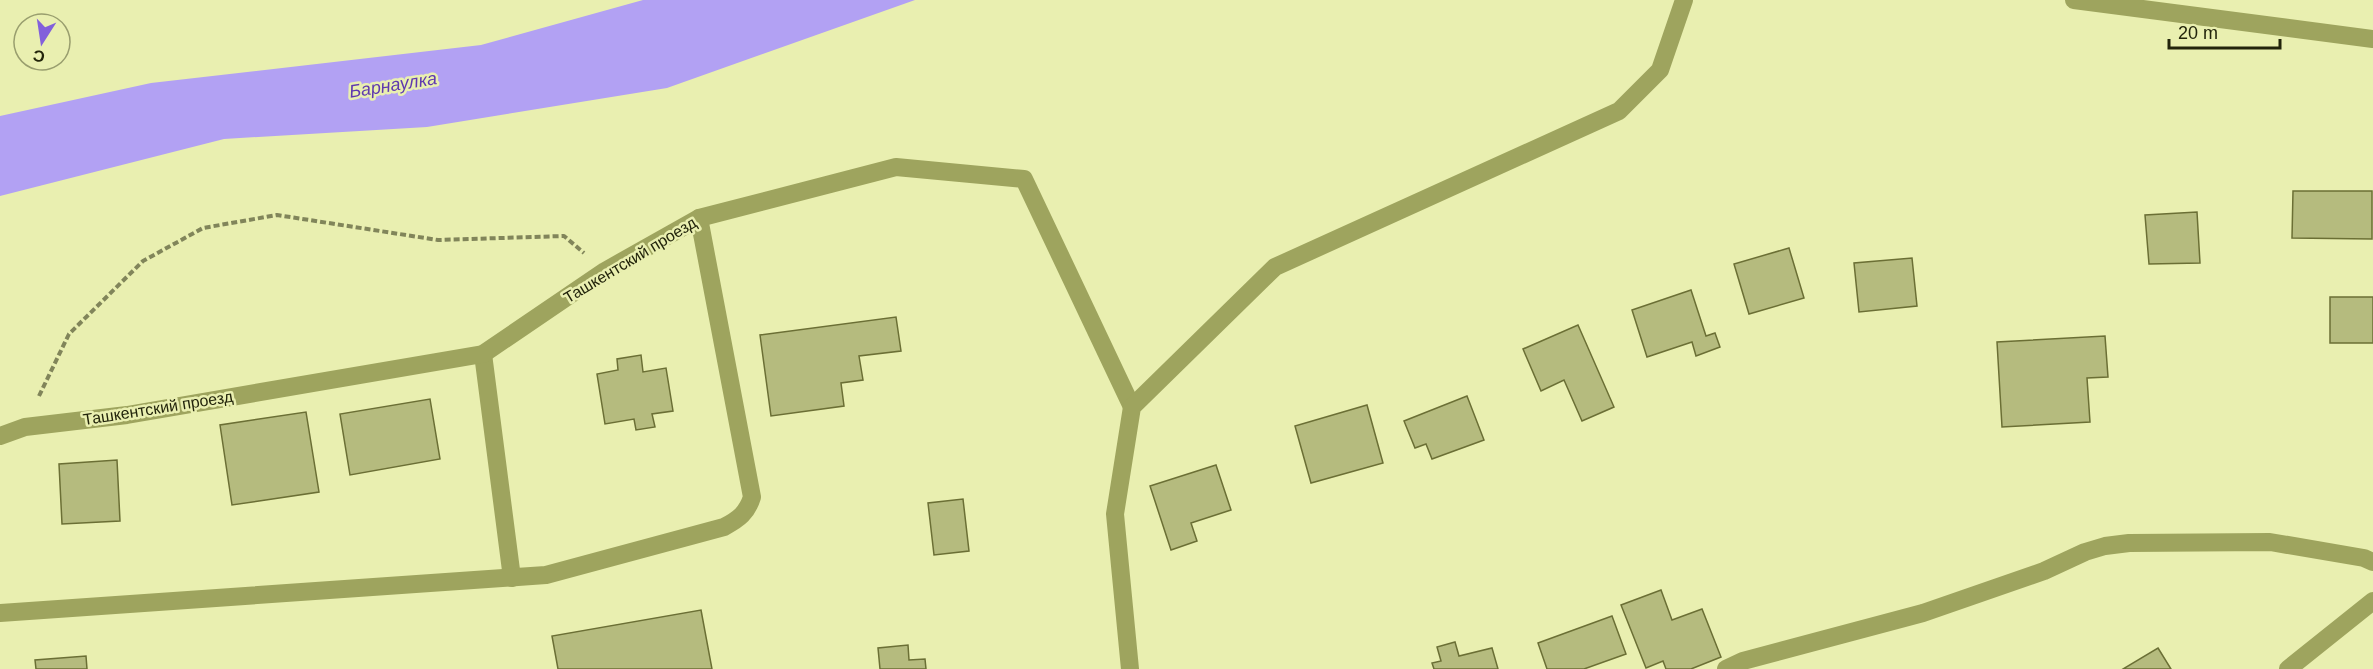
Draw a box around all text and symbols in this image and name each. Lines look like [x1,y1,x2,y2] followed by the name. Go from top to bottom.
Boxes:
[12,12,72,72] north arrow
[2169,12,2280,50] scale bar
[2178,23,2218,43] text: 20 m
[31,47,46,66] text: С
[348,68,438,102] water label: Барнаулка
[561,213,700,306] street label: Ташкентский проезд
[82,388,235,428] street label: Ташкентский проезд

